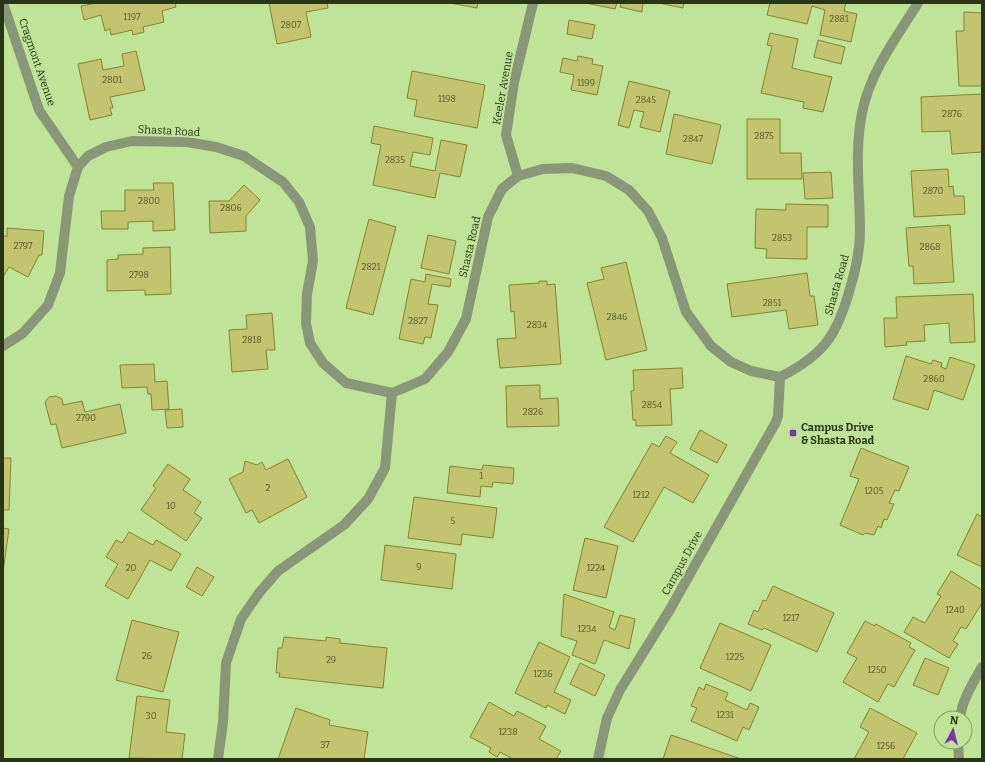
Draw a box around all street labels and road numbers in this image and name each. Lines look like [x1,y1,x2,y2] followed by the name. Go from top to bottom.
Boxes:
[16,16,58,108] street label: Cragmont Avenue
[490,50,516,126] street label: Keeler Avenue
[137,123,201,139] street label: Shasta Road
[457,215,483,279] street label: Shasta Road
[822,253,852,317] street label: Shasta Road
[659,529,705,597] street label: Campus Drive

